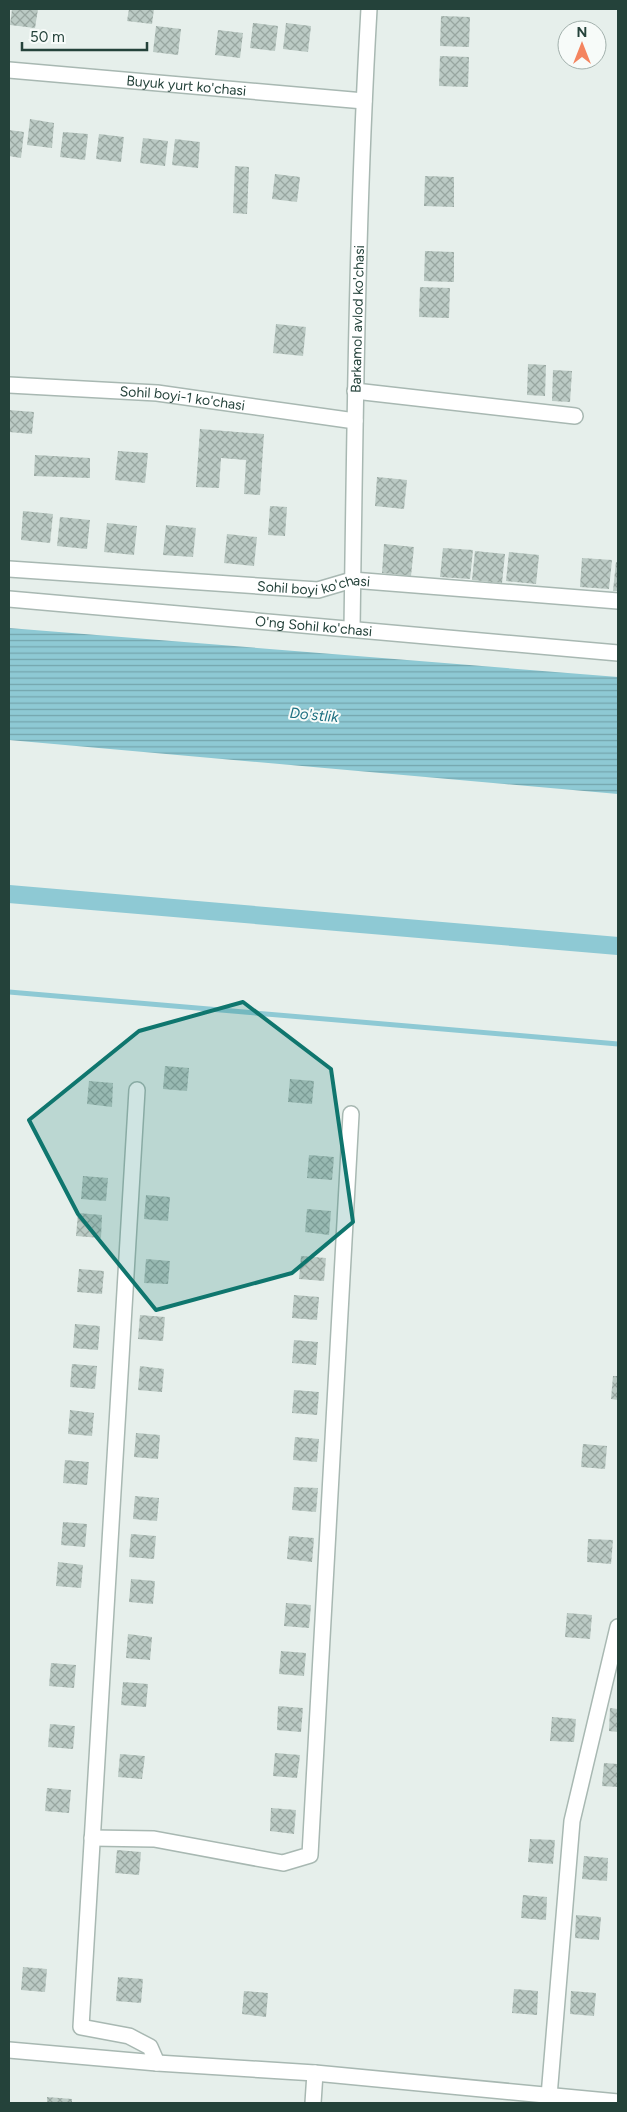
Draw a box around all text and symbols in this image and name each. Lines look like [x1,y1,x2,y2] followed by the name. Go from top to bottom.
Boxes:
[22,20,148,52] scale bar
[557,20,607,70] north arrow
[577,24,587,41] text: N
[30,28,65,46] text: 50 m
[126,72,247,100] street label: Buyuk yurt ko'chasi
[348,245,368,393] street label: Barkamol avlod ko'chasi
[119,383,246,414] street label: Sohil boyi-1 ko'chasi
[257,572,371,599] street label: Sohil boyi ko'chasi
[255,613,373,640] street label: O'ng Sohil ko'chasi
[289,704,340,726] water label: Do'stlik

